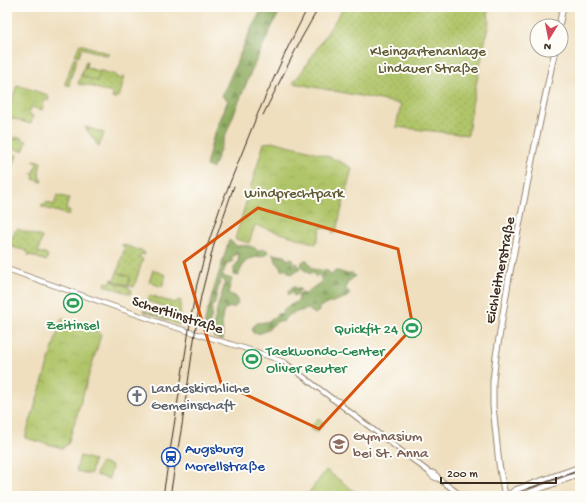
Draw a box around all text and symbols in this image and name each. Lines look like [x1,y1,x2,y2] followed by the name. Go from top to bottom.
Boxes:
[529,18,569,58] north arrow
[543,39,552,52] text: N
[370,43,486,78] park label: Kleingartenanlage Lindauer Straße
[244,185,345,203] park label: Windprechtpark
[482,215,520,325] street label: Eichleitnerstraße
[62,292,84,314] sports icon: Zeitinsel
[129,293,226,339] street label: Schertlinstraße
[46,317,100,335] place label: Zeitinsel
[401,317,423,339] sports icon: Quickfit 24
[334,321,398,339] place label: Quickfit 24
[265,343,386,378] place label: Taekwondo-Center Oliver Reuter
[241,348,263,370] sports icon: Taekwondo-Center Oliver Reuter
[151,380,250,415] place label: Landeskirchliche Gemeinschaft
[126,385,148,407] church icon: Landeskirchliche Gemeinschaft
[353,428,429,463] place label: Gymnasium bei St. Anna
[328,433,350,455] school or university icon: Gymnasium bei St. Anna
[185,441,265,476] place label: Augsburg Morellstraße
[160,446,182,468] station icon: Augsburg Morellstraße
[441,459,556,485] scale bar
[447,468,478,482] text: 200 m

